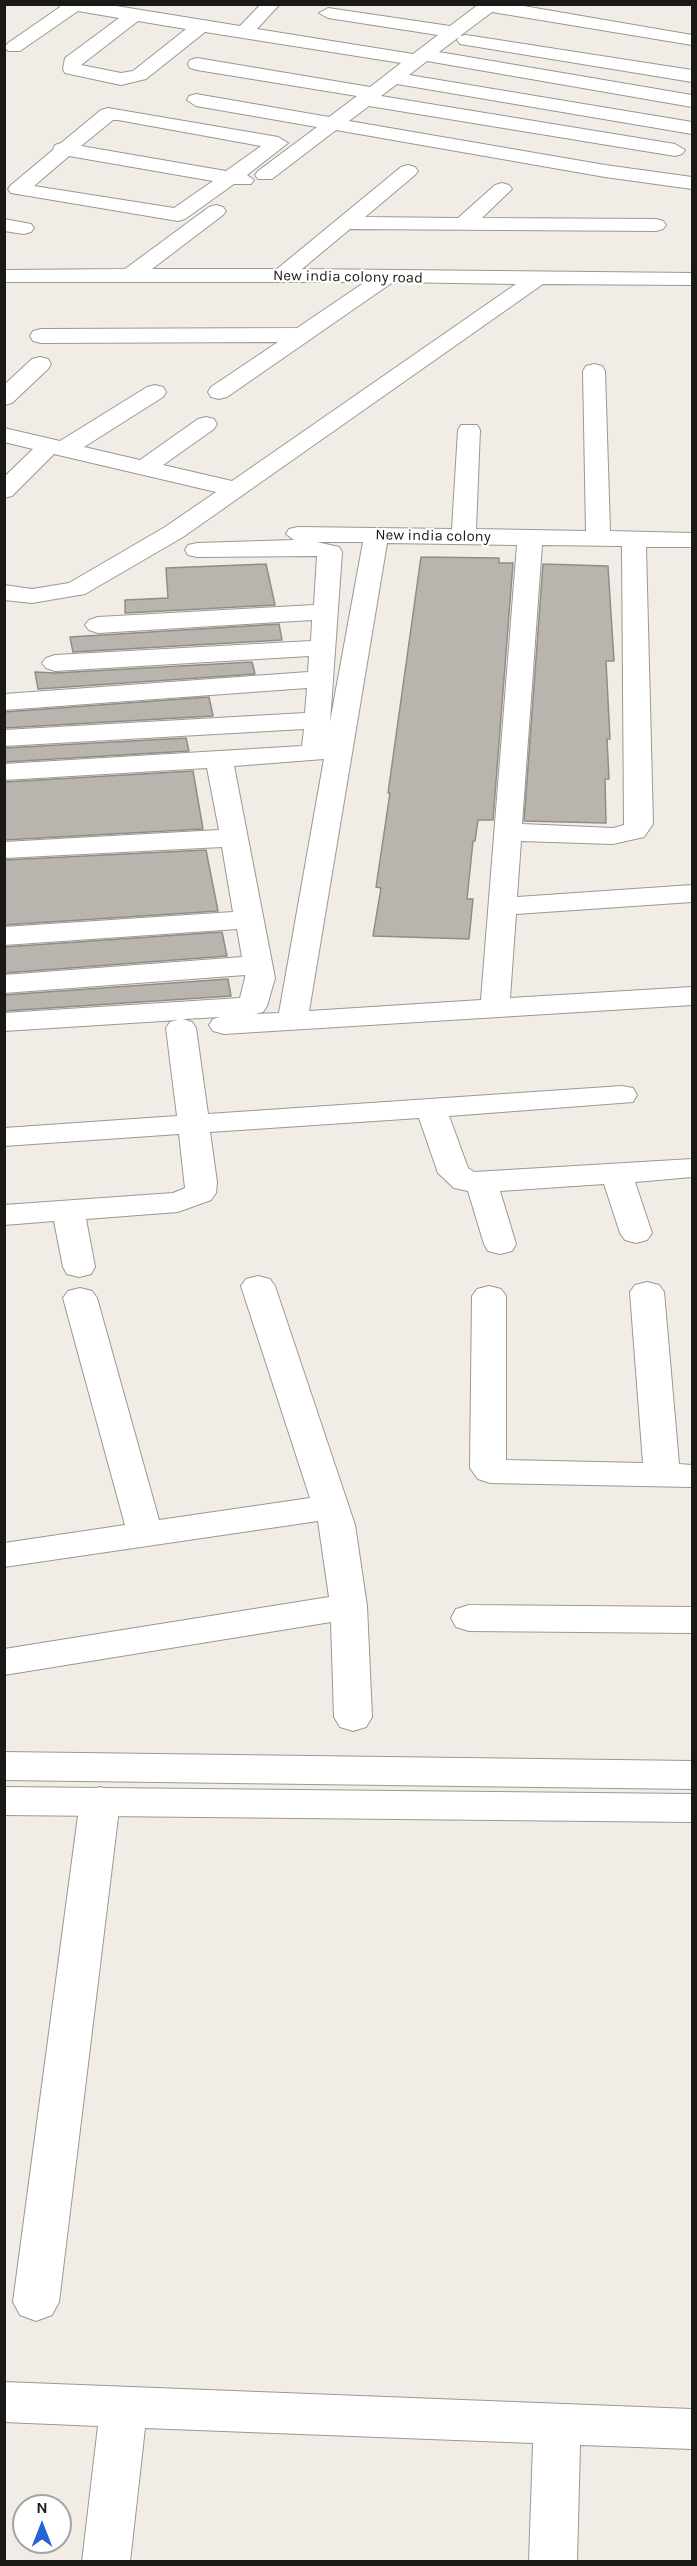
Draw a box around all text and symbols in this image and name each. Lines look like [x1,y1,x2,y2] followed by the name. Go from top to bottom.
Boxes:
[273,267,423,287] street label: New india colony road
[375,526,491,546] street label: New india colony
[12,2494,72,2554] north arrow
[36,2498,48,2517] text: N

